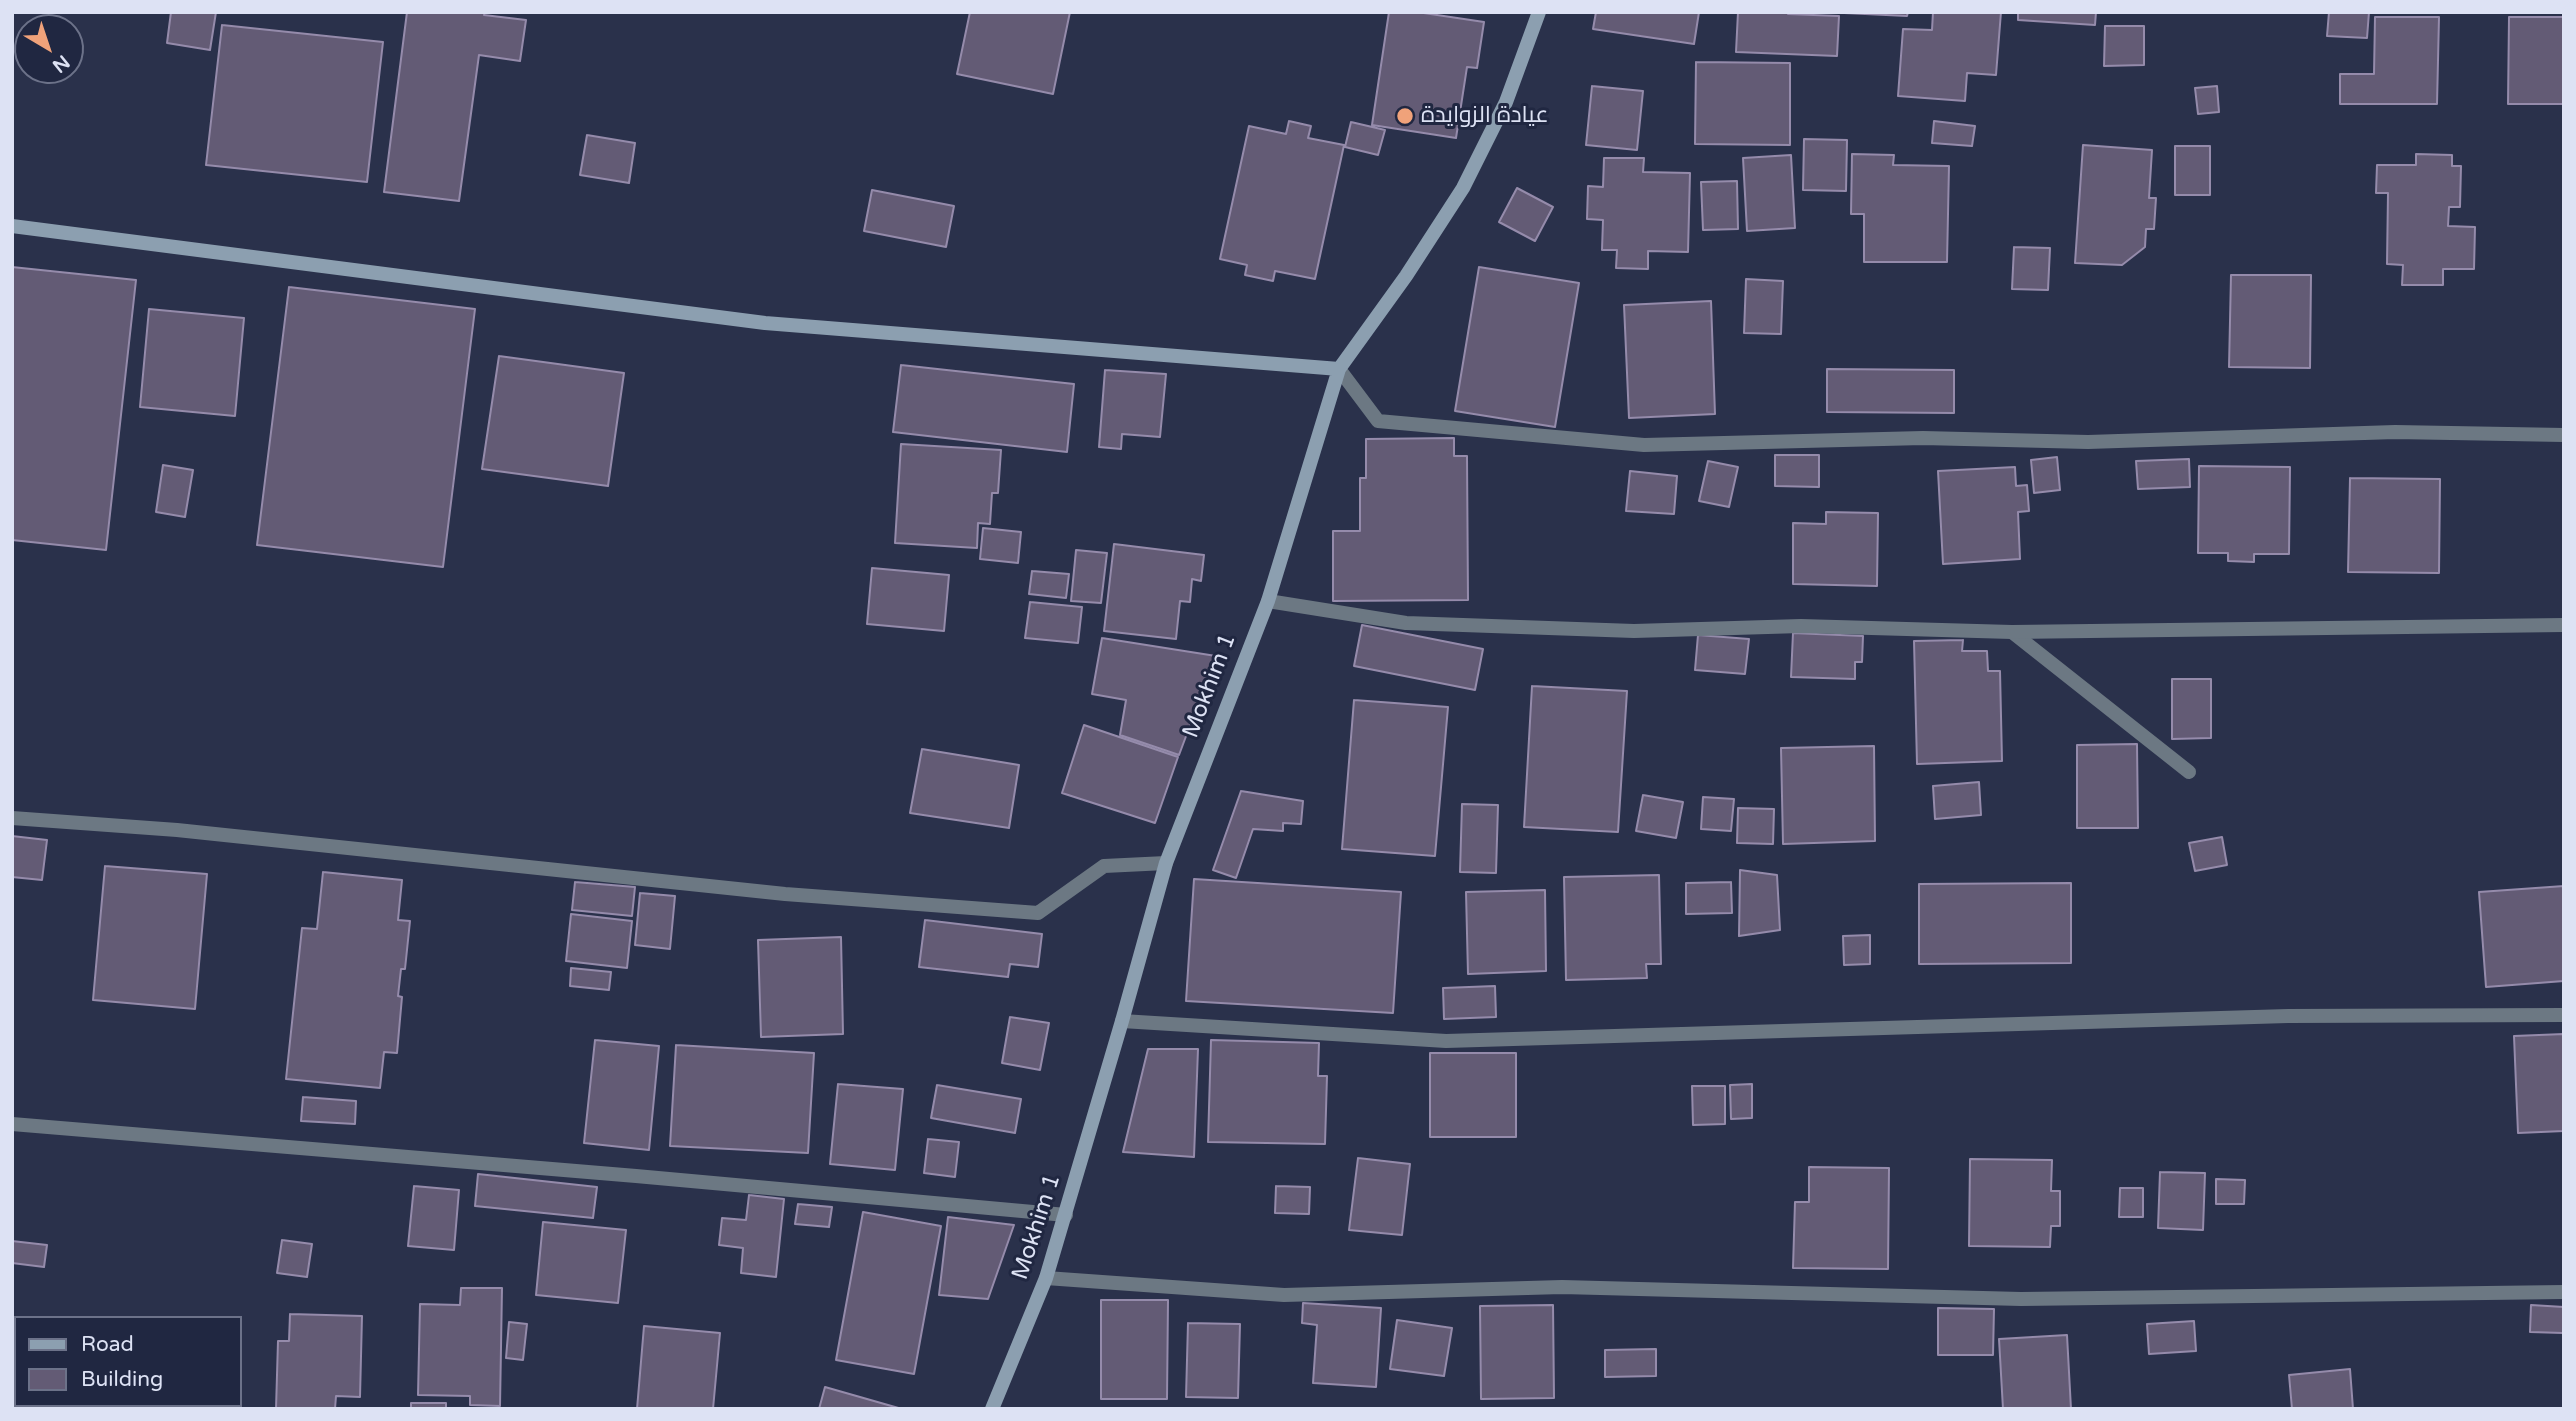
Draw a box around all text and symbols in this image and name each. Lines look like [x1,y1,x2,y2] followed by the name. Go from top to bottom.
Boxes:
[14,14,84,84] north arrow
[48,50,74,77] text: N
[1421,102,1549,130] place label: عيادة الزوايدة
[1395,106,1415,126] marker: عيادة الزوايدة
[1177,630,1243,742] street label: Mokhim 1
[1007,1171,1067,1283] street label: Mokhim 1
[14,1316,242,1407] legend
[81,1332,134,1357] text: Road
[81,1367,163,1392] text: Building

